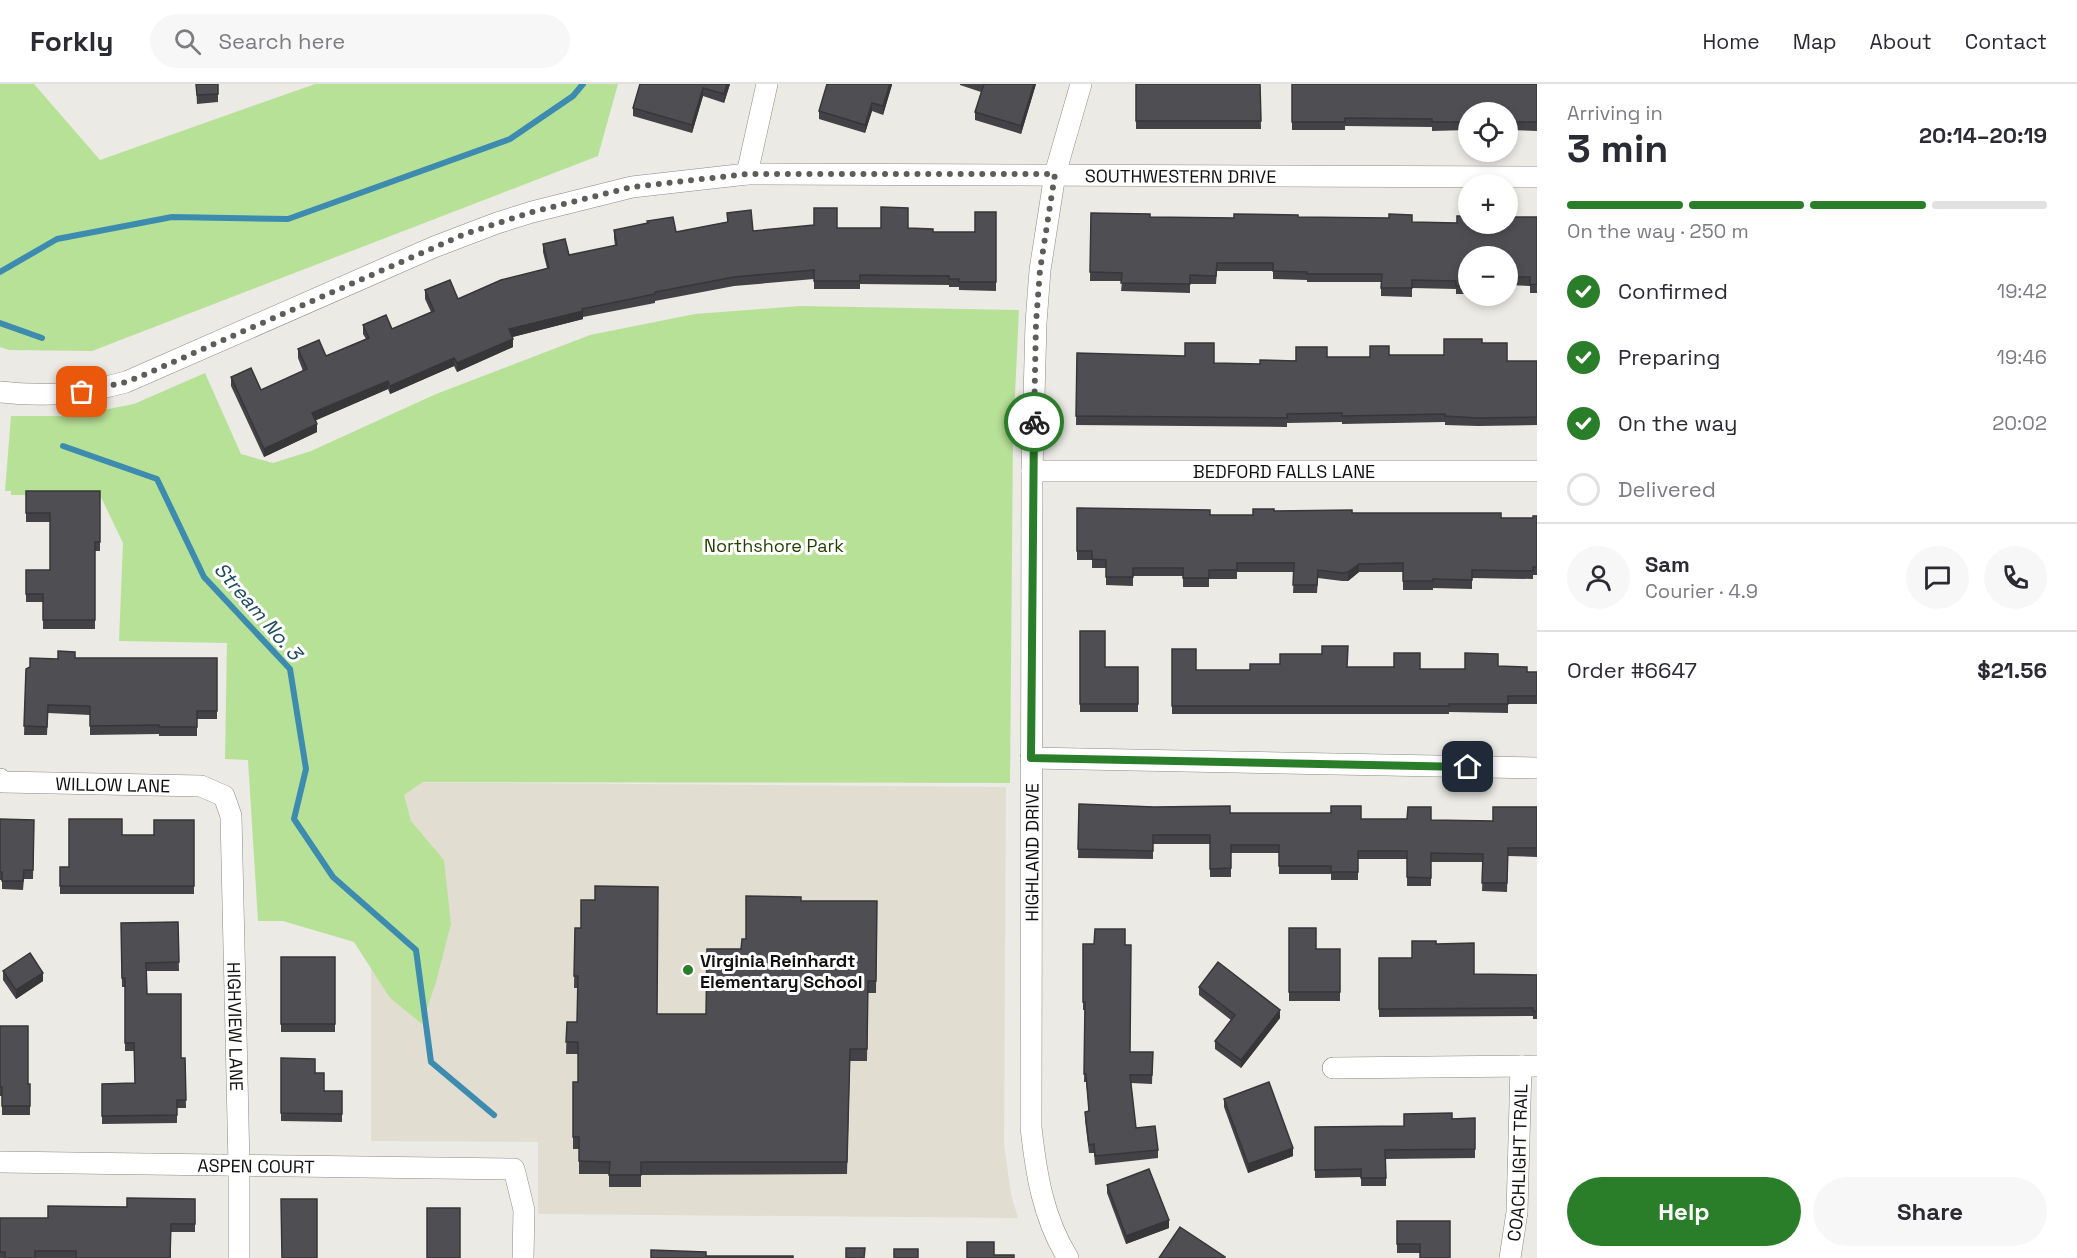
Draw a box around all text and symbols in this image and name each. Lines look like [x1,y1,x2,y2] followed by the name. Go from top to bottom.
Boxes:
[150,14,570,68] search box
[30,23,114,59] text: Forkly
[171,25,204,58] icon: search
[219,27,345,55] text: Search here
[1702,28,1760,55] text: Home
[1793,28,1837,55] text: Map
[1870,28,1932,55] text: About
[1965,28,2047,55] text: Contact
[1567,100,1663,126] text: Arriving in
[1458,102,1518,306] map controls
[1458,102,1518,162] button: locate
[1919,121,2047,149] text: 20:14–20:19
[1567,124,1668,173] text: 3 min
[1085,164,1276,188] street label: SOUTHWESTERN DRIVE
[1458,174,1518,234] button: +
[1567,218,1749,244] text: On the way · 250 m
[1458,246,1518,306] button: −
[1567,275,1600,308] icon: check
[1618,277,1728,305] text: Confirmed
[1997,278,2047,304] text: 19:42
[1567,341,1600,374] icon: check
[1618,343,1720,371] text: Preparing
[1997,344,2047,370] text: 19:46
[56,366,107,417] pin
[65,375,98,408] icon: bag
[1004,392,1064,452] courier
[1018,406,1051,439] icon: bike
[1567,407,1600,440] icon: check
[1618,409,1737,437] text: On the way
[1992,410,2047,436] text: 20:02
[1193,460,1375,483] street label: BEDFORD FALLS LANE
[1618,475,1716,503] text: Delivered
[704,534,844,557] park label: Northshore Park
[1567,546,1630,609] button: person
[1906,546,1969,609] button: chat
[1984,546,2047,609] button: phone
[1645,550,1690,578] text: Sam
[208,557,310,668] water label: Stream No. 3
[1645,578,1758,604] text: Courier · 4.9
[1567,656,1697,684] text: Order #6647
[1977,656,2047,684] text: $21.56
[1442,741,1493,792] pin
[1451,750,1484,783] icon: home
[55,772,170,797] street label: WILLOW LANE
[1020,783,1043,922] street label: HIGHLAND DRIVE
[700,949,863,993] place label: Virginia Reinhardt Elementary School
[223,962,249,1091] street label: HIGHVIEW LANE
[681,963,695,977] marker: Virginia Reinhardt Elementary School
[1501,1083,1532,1243] street label: COACHLIGHT TRAIL
[197,1153,315,1178] street label: ASPEN COURT
[1567,1177,1801,1246] button: Help
[1813,1177,2047,1246] button: Share

